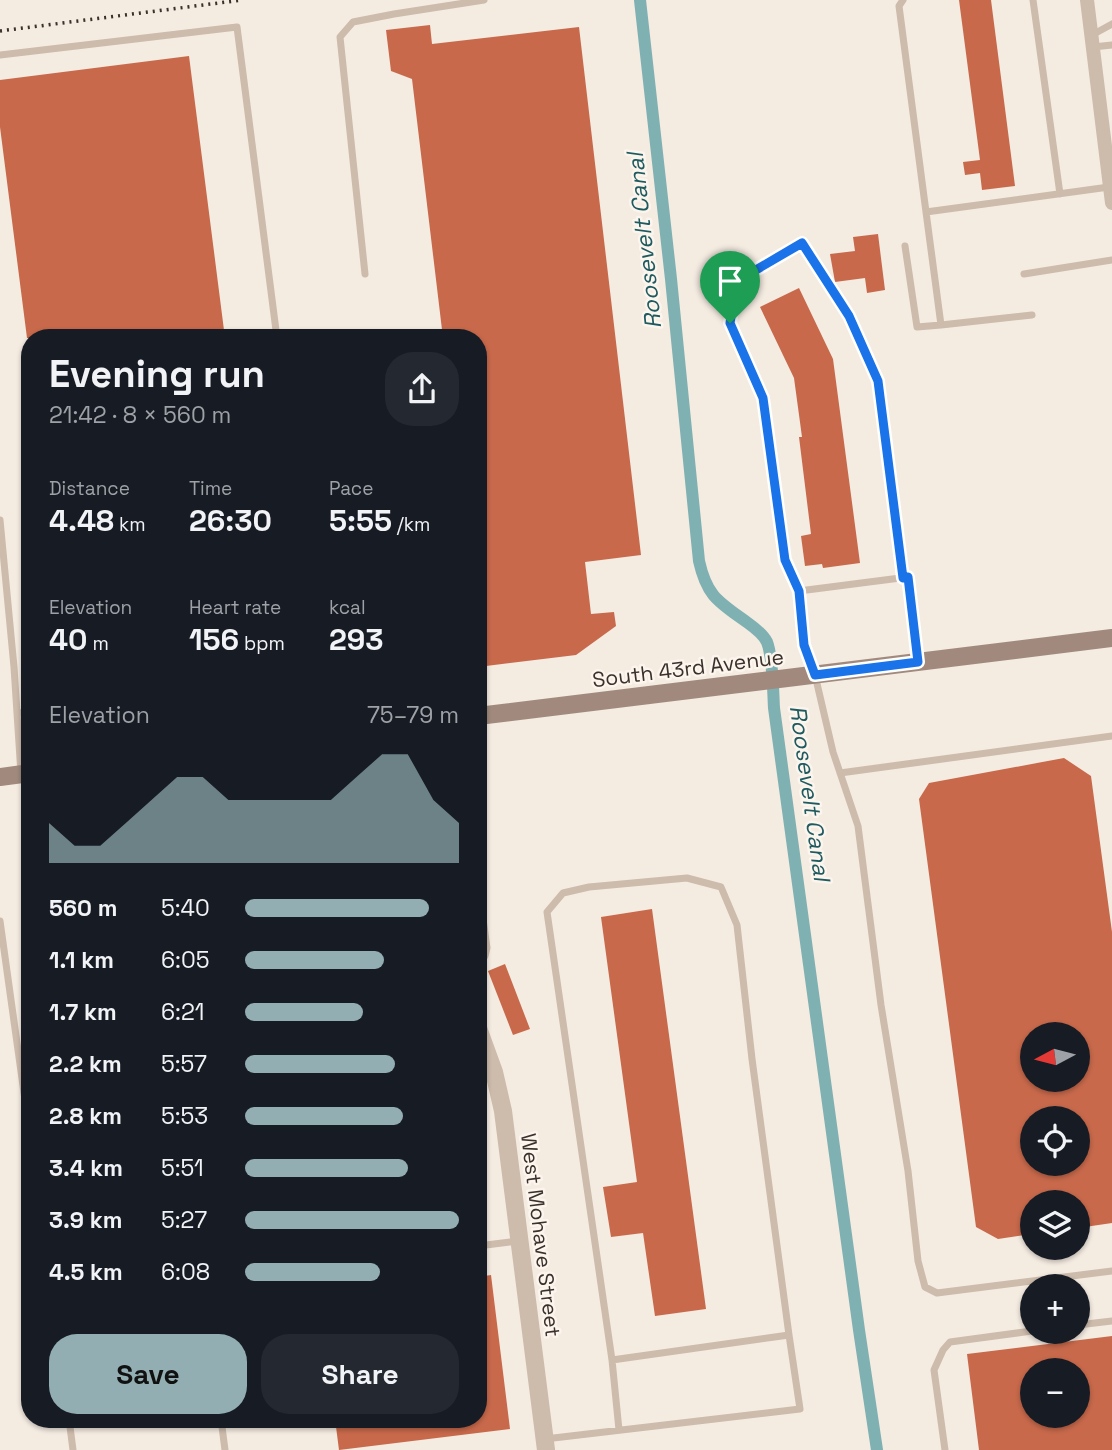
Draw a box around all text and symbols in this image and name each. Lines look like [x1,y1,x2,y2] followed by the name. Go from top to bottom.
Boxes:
[620,149,668,331] water label: Roosevelt Canal
[700,251,760,323] pin
[711,262,749,300] icon: arrive
[49,350,265,398] text: Evening run
[385,352,459,426] button: share
[49,400,231,430] text: 21:42 · 8 × 560 m
[49,476,130,501] text: Distance
[189,476,232,501] text: Time
[329,476,373,501] text: Pace
[49,501,114,540] text: 4.48
[189,501,272,540] text: 26:30
[329,501,392,540] text: 5:55
[114,512,146,537] text: km
[392,512,430,537] text: /km
[49,595,132,620] text: Elevation
[189,595,281,620] text: Heart rate
[329,595,366,620] text: kcal
[49,620,88,659] text: 40
[189,620,239,659] text: 156
[329,620,383,659] text: 293
[88,631,109,656] text: m
[239,631,285,656] text: bpm
[591,643,785,693] street label: South 43rd Avenue
[49,700,150,730] text: Elevation
[367,700,459,730] text: 75–79 m
[783,703,837,885] water label: Roosevelt Canal
[49,893,117,923] text: 560 m
[161,893,210,923] text: 5:40
[49,945,114,975] text: 1.1 km
[161,945,209,975] text: 6:05
[49,997,117,1027] text: 1.7 km
[161,997,204,1027] text: 6:21
[1020,1022,1090,1092] north arrow
[1020,1022,1090,1428] map controls
[49,1049,122,1079] text: 2.2 km
[161,1049,207,1079] text: 5:57
[49,1101,122,1131] text: 2.8 km
[161,1101,208,1131] text: 5:53
[1020,1106,1090,1176] button: locate
[515,1132,567,1338] street label: West Mohave Street
[49,1153,123,1183] text: 3.4 km
[161,1153,204,1183] text: 5:51
[1020,1190,1090,1260] button: layers
[49,1205,122,1235] text: 3.9 km
[161,1205,207,1235] text: 5:27
[49,1257,123,1287] text: 4.5 km
[161,1257,210,1287] text: 6:08
[1020,1274,1090,1344] button: +
[49,1334,247,1414] button: Save
[261,1334,459,1414] button: Share
[1020,1358,1090,1428] button: −

